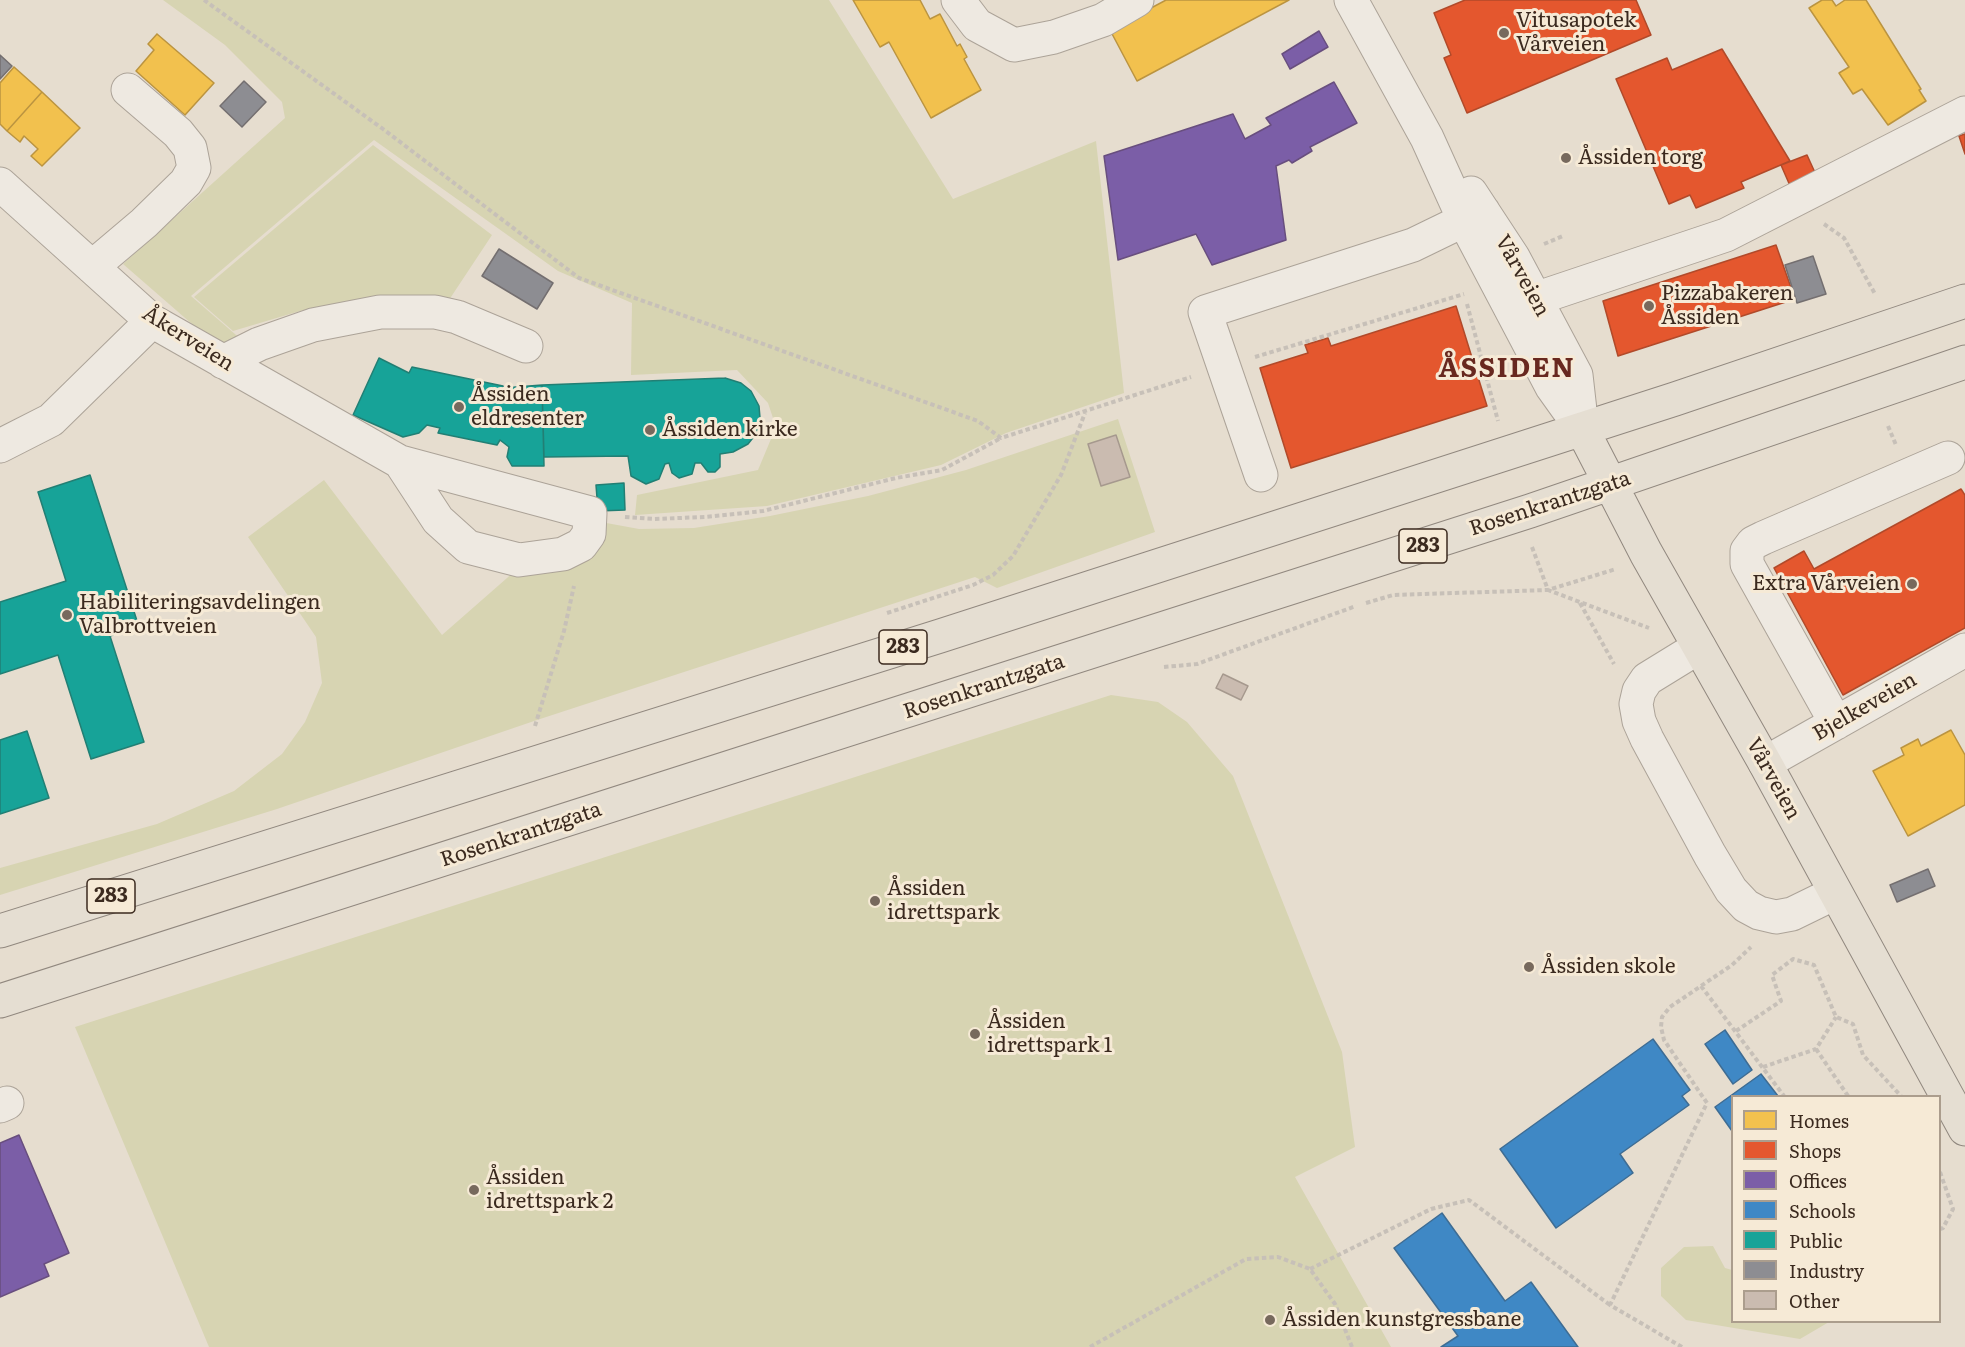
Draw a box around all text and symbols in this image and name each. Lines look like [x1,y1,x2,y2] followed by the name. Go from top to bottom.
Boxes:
[1516,8,1636,58] place label: Vitusapotek Vårveien
[1497,26,1511,40] marker: Vitusapotek Vårveien
[1578,145,1703,171] place label: Åssiden torg
[1559,151,1573,165] marker: Åssiden torg
[1489,231,1555,321] street label: Vårveien
[1661,281,1793,331] place label: Pizzabakeren Åssiden
[1642,299,1656,313] marker: Pizzabakeren Åssiden
[138,301,238,377] street label: Åkerveien
[1439,353,1575,385] district label: ÅSSIDEN
[471,382,584,432] place label: Åssiden eldresenter
[452,400,466,414] marker: Åssiden eldresenter
[662,417,798,443] place label: Åssiden kirke
[643,423,657,437] marker: Åssiden kirke
[1466,466,1634,542] street label: Rosenkrantzgata
[1399,529,1447,563] road number: 283
[1752,571,1900,597] place label: Extra Vårveien
[1905,577,1919,591] marker: Extra Vårveien
[79,590,321,640] place label: Habiliteringsavdelingen Valbrottveien
[60,608,74,622] marker: Habiliteringsavdelingen Valbrottveien
[879,630,927,664] road number: 283
[900,649,1068,725] street label: Rosenkrantzgata
[1809,667,1921,747] street label: Bjelkeveien
[1740,734,1806,824] street label: Vårveien
[437,797,605,873] street label: Rosenkrantzgata
[887,876,999,926] place label: Åssiden idrettspark
[87,879,135,913] road number: 283
[868,894,882,908] marker: Åssiden idrettspark
[1541,954,1676,980] place label: Åssiden skole
[1522,960,1536,974] marker: Åssiden skole
[987,1009,1112,1059] place label: Åssiden idrettspark 1
[968,1027,982,1041] marker: Åssiden idrettspark 1
[1731,1095,1941,1323] legend
[1789,1107,1849,1134] text: Homes
[1789,1137,1841,1164] text: Shops
[486,1165,613,1215] place label: Åssiden idrettspark 2
[1789,1167,1847,1194] text: Offices
[467,1183,481,1197] marker: Åssiden idrettspark 2
[1789,1197,1855,1224] text: Schools
[1789,1227,1843,1254] text: Public
[1789,1257,1864,1284] text: Industry
[1789,1287,1839,1314] text: Other
[1282,1307,1521,1333] place label: Åssiden kunstgressbane
[1263,1313,1277,1327] marker: Åssiden kunstgressbane

